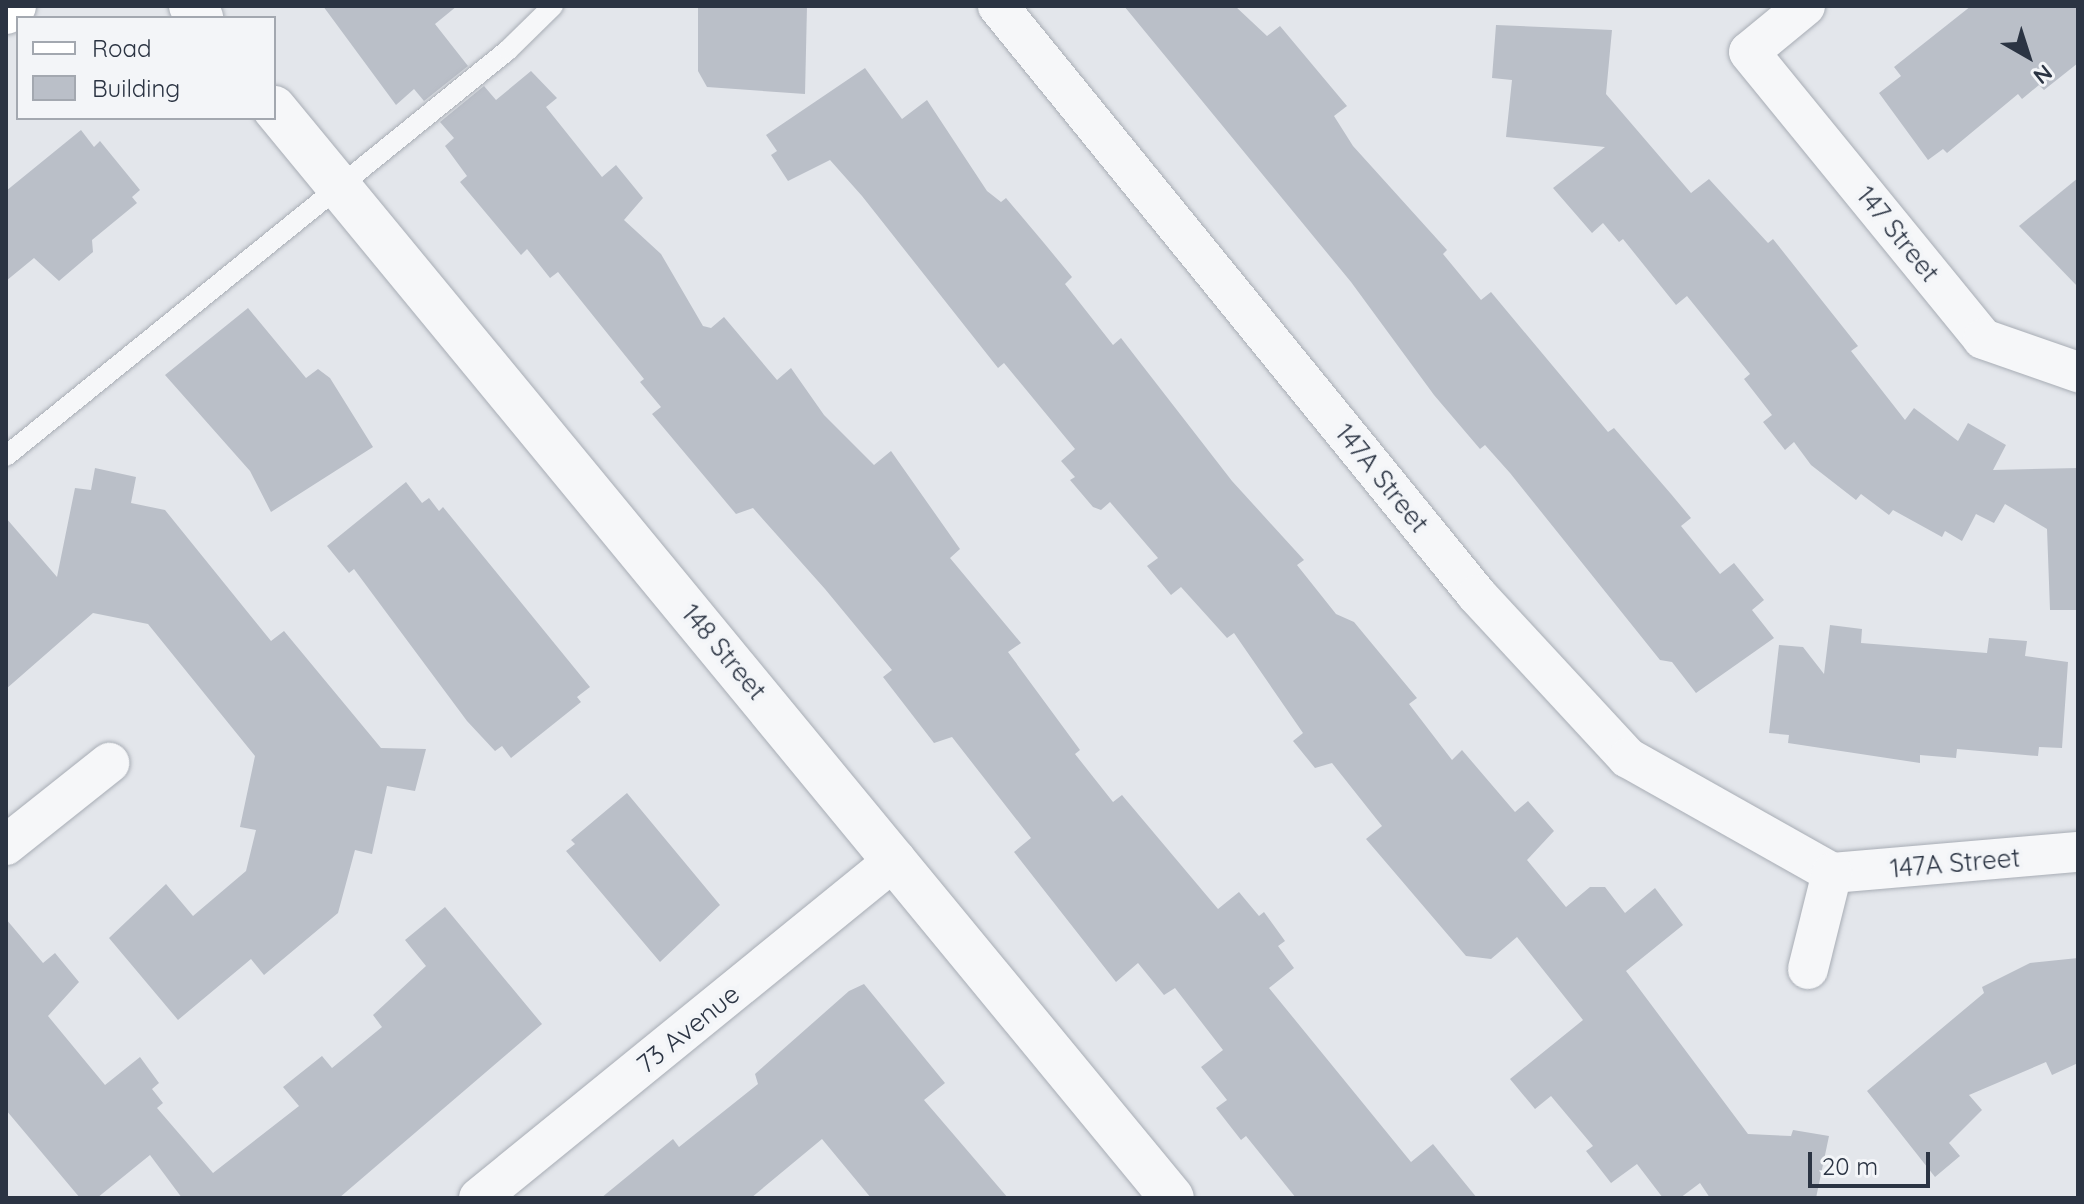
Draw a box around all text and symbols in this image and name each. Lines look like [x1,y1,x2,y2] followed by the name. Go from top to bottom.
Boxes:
[16,16,276,120] legend
[1988,16,2068,96] north arrow
[92,33,152,63] text: Road
[2028,59,2058,91] text: N
[92,73,180,103] text: Building
[1850,180,1946,288] street label: 147 Street
[1329,417,1435,539] street label: 147A Street
[675,598,773,706] street label: 148 Street
[1889,842,2021,884] street label: 147A Street
[630,978,746,1080] street label: 73 Avenue
[1812,1136,1934,1186] scale bar
[1822,1151,1878,1181] text: 20 m

